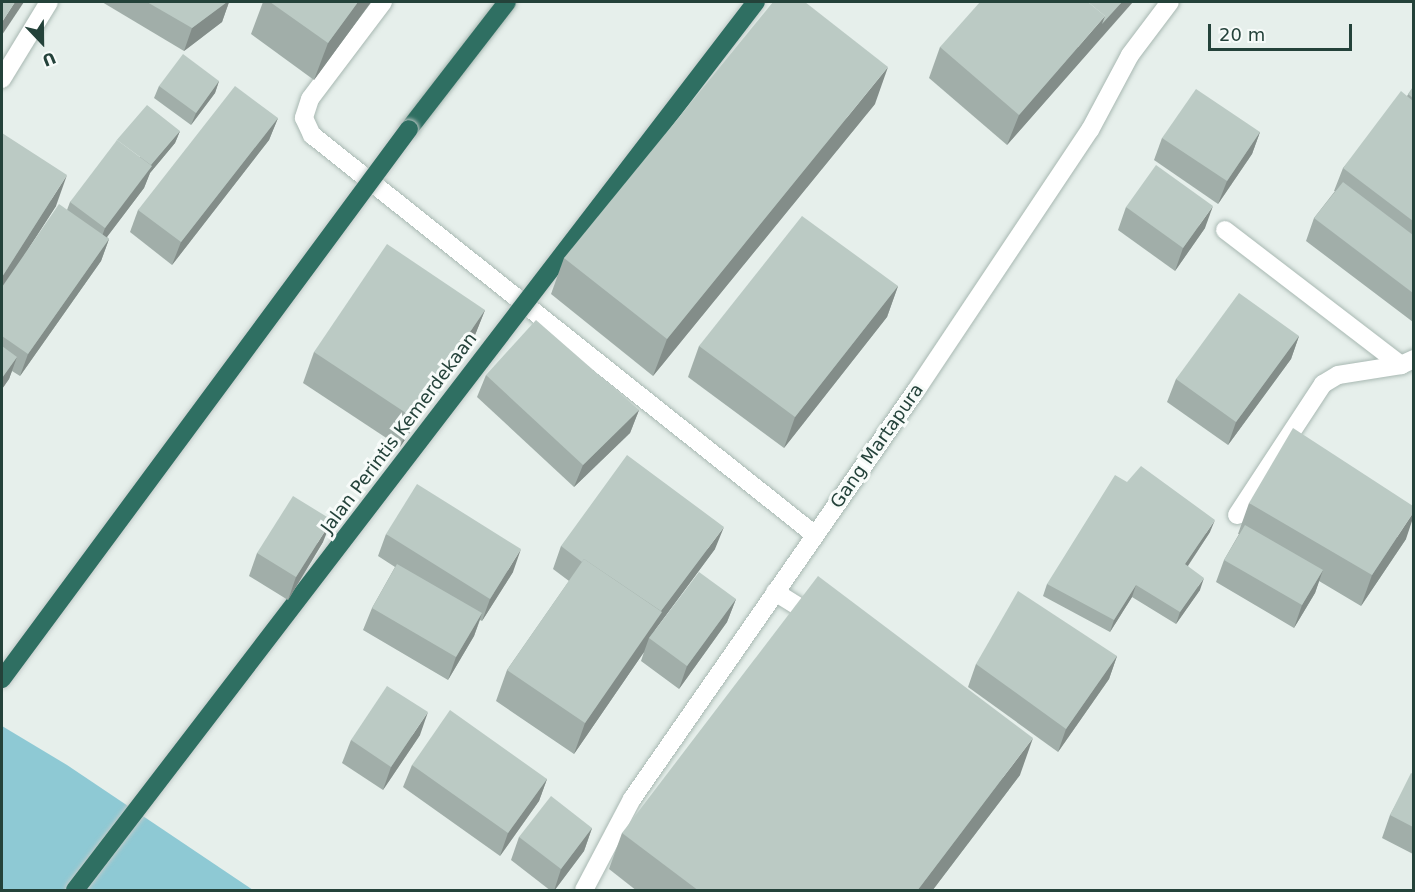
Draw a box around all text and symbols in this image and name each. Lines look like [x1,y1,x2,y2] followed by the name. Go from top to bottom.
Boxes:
[12,12,72,72] north arrow
[1211,12,1355,50] scale bar
[1219,24,1265,45] text: 20 m
[39,48,59,70] text: U
[317,328,481,538] street label: Jalan Perintis Kemerdekaan
[826,380,928,512] street label: Gang Martapura

